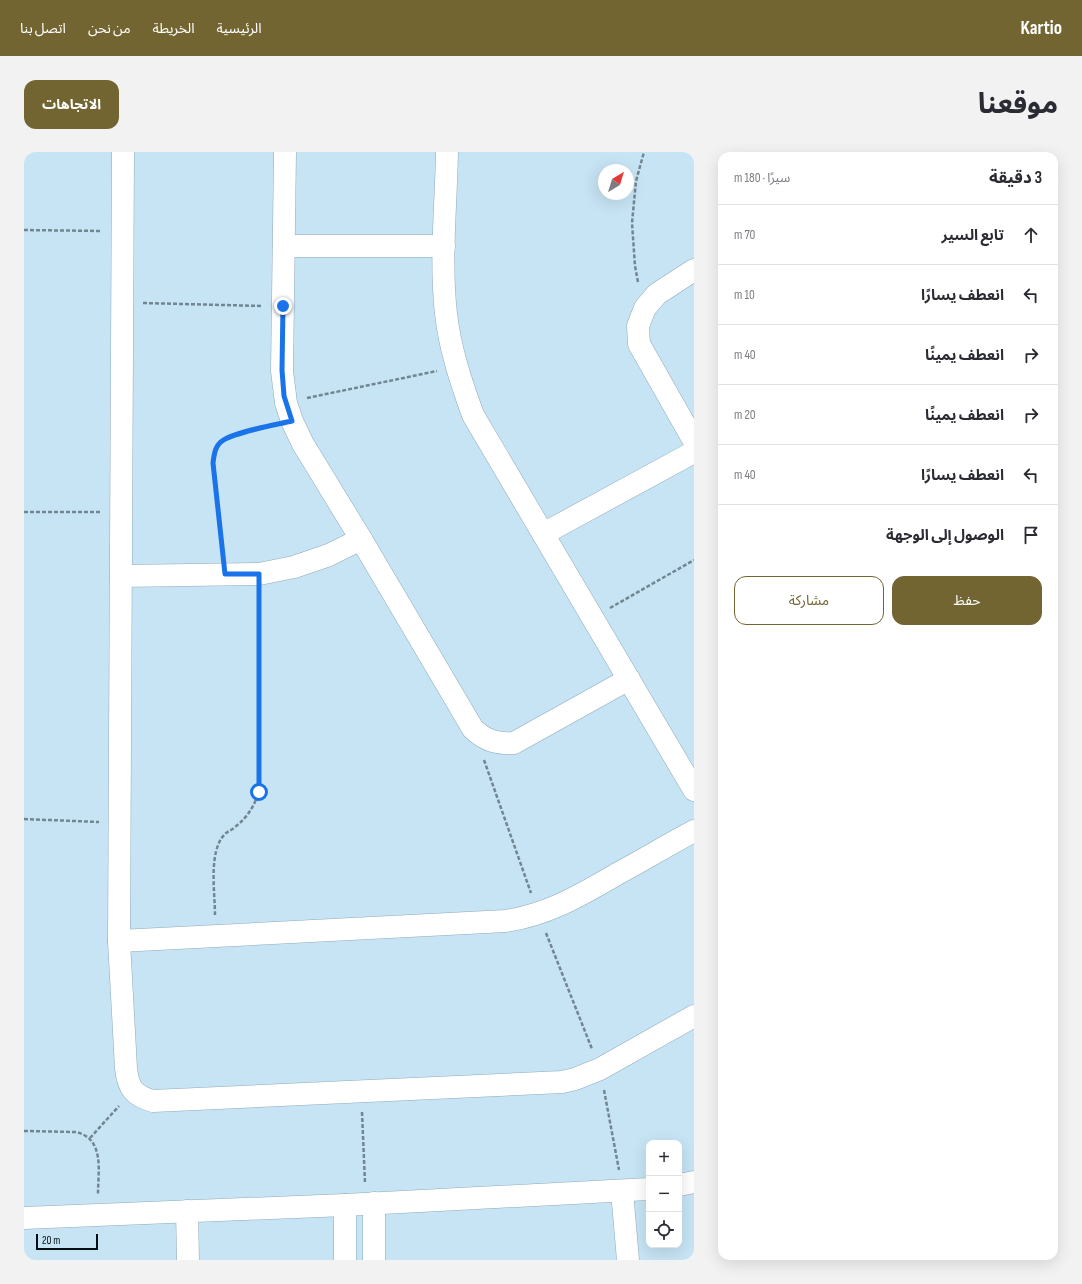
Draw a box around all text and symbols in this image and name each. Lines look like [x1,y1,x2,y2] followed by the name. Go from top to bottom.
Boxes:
[1020,17,1062,40] text: Kartio
[20,20,66,37] text: اتصل بنا
[88,20,131,37] text: من نحن
[153,20,195,37] text: الخريطة
[217,20,262,37] text: الرئيسية
[24,80,119,129] button: الاتجاهات
[978,88,1058,121] text: موقعنا
[598,164,634,200] north arrow
[989,168,1042,188] text: 3 دقيقة
[734,170,790,186] text: سيرًا · 180 m
[1020,224,1042,246] icon: ahead
[941,226,1004,245] text: تابع السير
[734,227,755,243] text: 70 m
[1020,284,1042,306] icon: left
[921,286,1004,305] text: انعطف يسارًا
[734,287,755,303] text: 10 m
[274,297,292,315] route end
[1020,344,1042,366] icon: right
[925,346,1004,365] text: انعطف يمينًا
[734,347,756,363] text: 40 m
[1020,404,1042,426] icon: right
[925,406,1004,425] text: انعطف يمينًا
[734,407,756,423] text: 20 m
[1020,464,1042,486] icon: left
[921,466,1004,485] text: انعطف يسارًا
[734,467,756,483] text: 40 m
[1020,524,1042,546] icon: arrive
[886,526,1004,545] text: الوصول إلى الوجهة
[734,576,884,625] button: مشاركة
[892,576,1042,625] button: حفظ
[250,783,268,801] route start
[646,1140,682,1248] map controls
[646,1140,682,1176] button: +
[646,1176,682,1212] button: −
[646,1212,682,1248] button: locate
[36,1232,98,1251] scale bar
[42,1234,60,1247] text: 20 m

